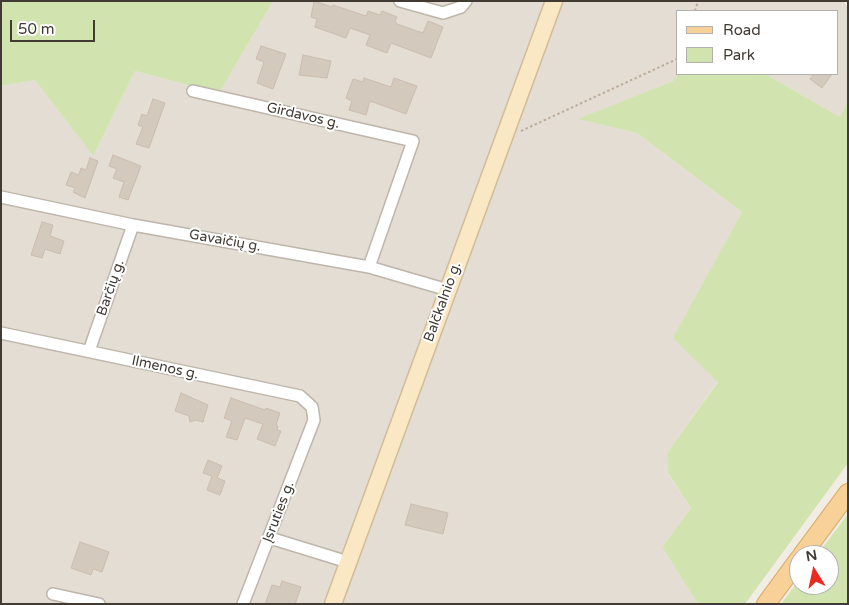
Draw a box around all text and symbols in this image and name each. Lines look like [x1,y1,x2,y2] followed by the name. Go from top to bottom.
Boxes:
[12,10,98,42] scale bar
[676,10,839,75] legend
[18,20,55,38] text: 50 m
[723,21,761,39] text: Road
[723,46,755,64] text: Park
[265,99,341,133] street label: Girdavos g.
[188,226,262,256] street label: Gavaičių g.
[94,258,128,318] street label: Barčių g.
[421,260,465,344] street label: Balčkalnio g.
[130,353,200,383] street label: Ilmenos g.
[260,479,298,545] street label: Įsruties g.
[789,545,839,595] north arrow
[804,546,818,565] text: N

